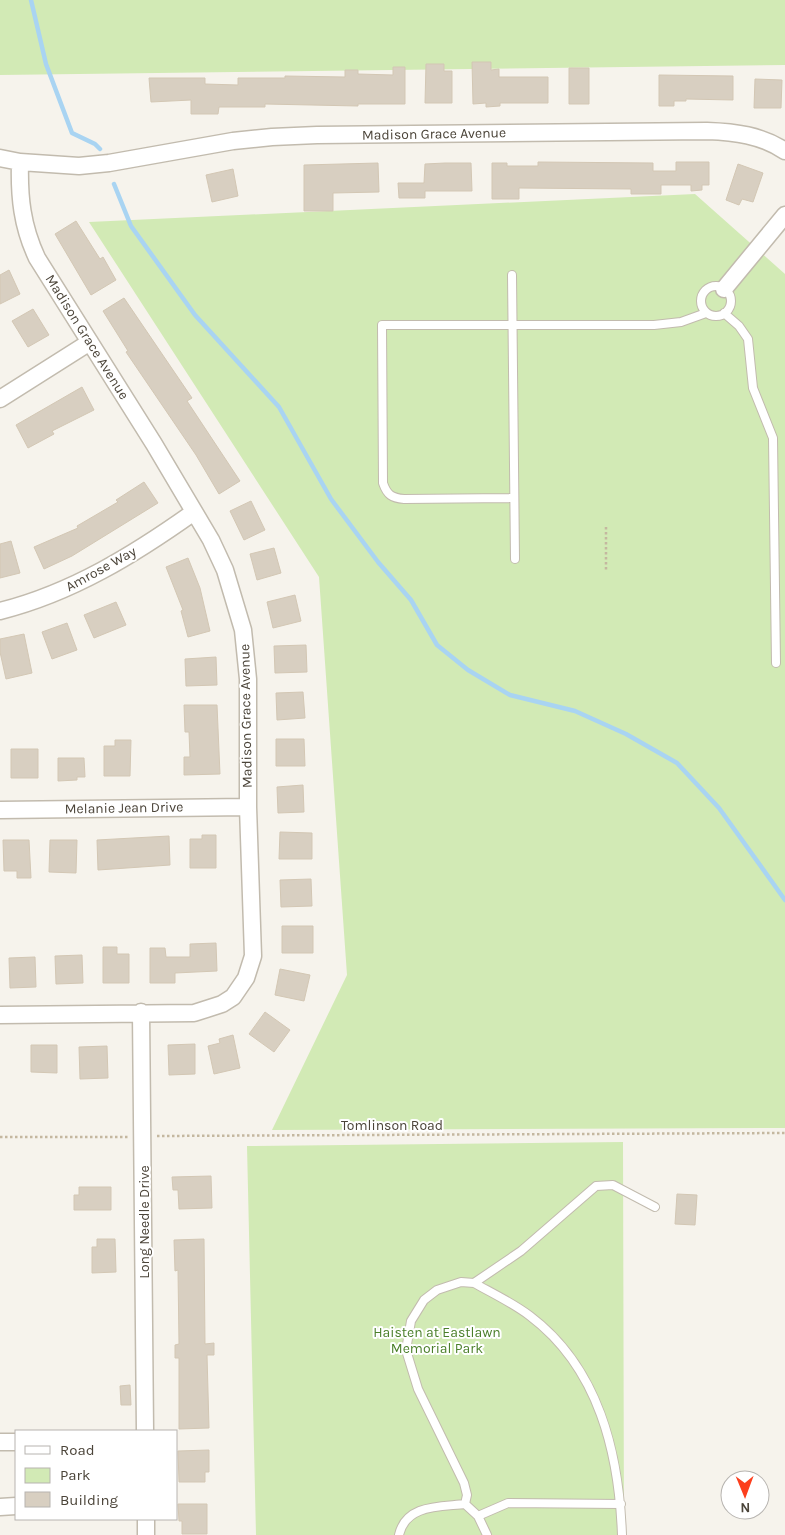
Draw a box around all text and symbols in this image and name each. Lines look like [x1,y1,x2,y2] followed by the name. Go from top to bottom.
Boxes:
[362,124,506,144] street label: Madison Grace Avenue
[42,271,132,403] street label: Madison Grace Avenue
[63,542,140,595] street label: Amrose Way
[236,644,256,788] street label: Madison Grace Avenue
[64,798,184,818] street label: Melanie Jean Drive
[341,1117,443,1134] street label: Tomlinson Road
[136,1165,153,1279] street label: Long Needle Drive
[373,1324,501,1357] park label: Haisten at Eastlawn Memorial Park
[15,1430,178,1520] legend
[60,1441,95,1459] text: Road
[60,1466,90,1484] text: Park
[720,1470,770,1520] north arrow
[60,1491,118,1509] text: Building
[740,1499,750,1516] text: N

